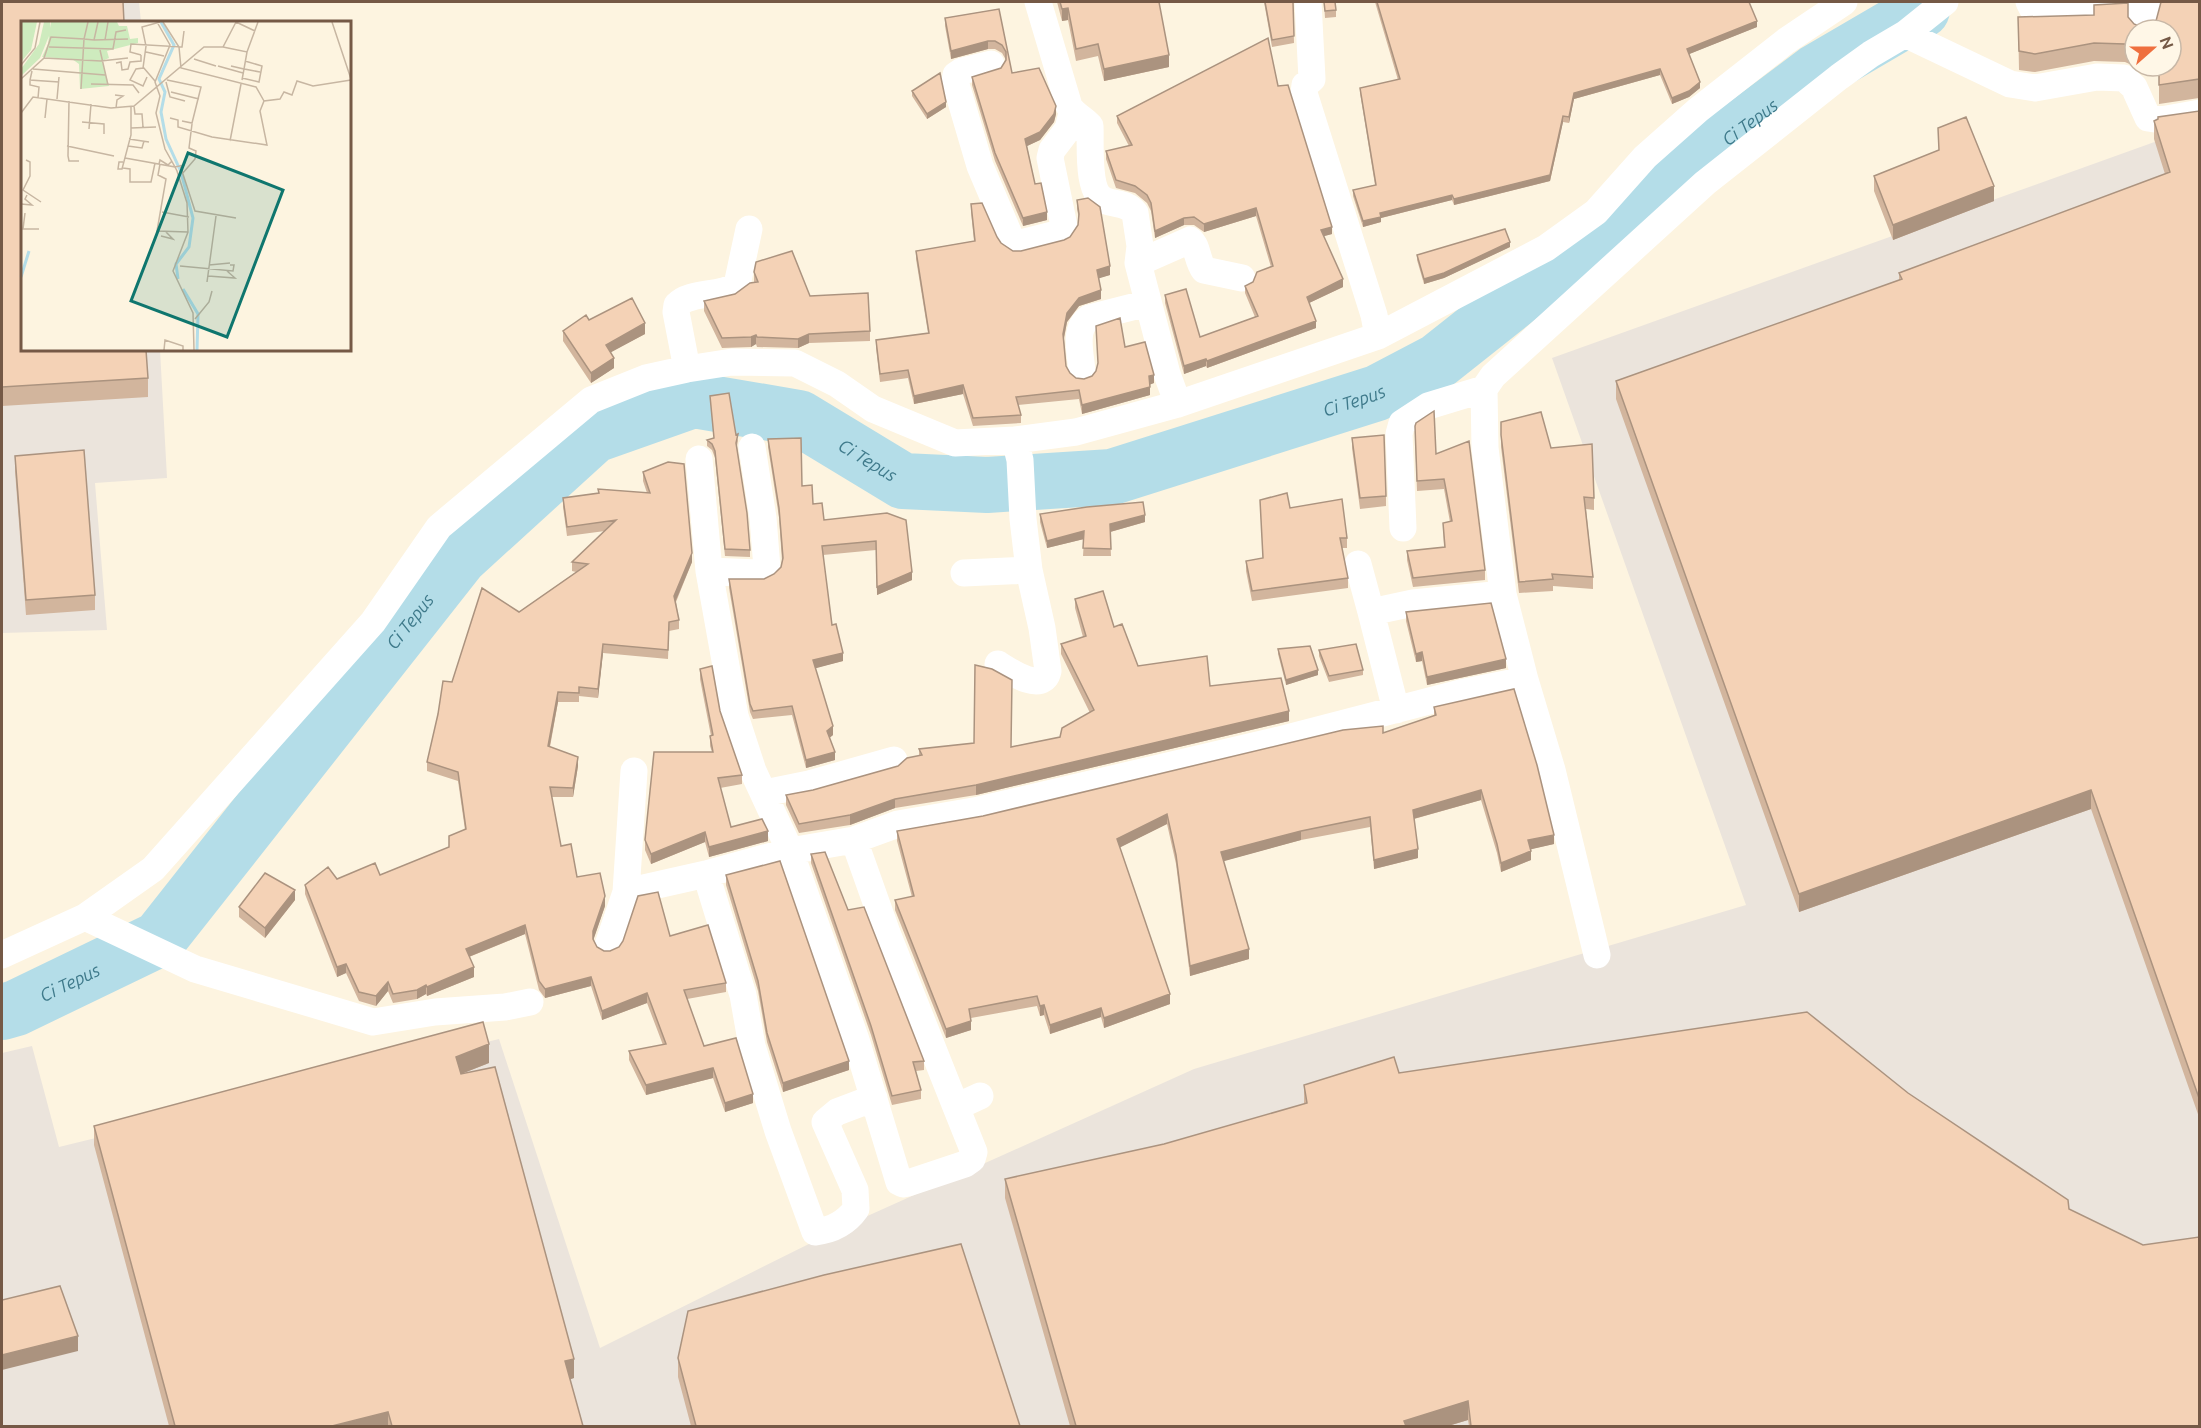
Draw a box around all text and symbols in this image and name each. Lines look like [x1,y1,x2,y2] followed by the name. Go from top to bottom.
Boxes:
[2123,18,2183,78] north arrow
[21,21,351,351] inset map
[2156,34,2178,51] text: N
[1718,94,1782,149] water label: Ci Tepus
[1320,380,1389,420] water label: Ci Tepus
[835,435,901,485] water label: Ci Tepus
[382,589,438,653] water label: Ci Tepus
[36,959,103,1005] water label: Ci Tepus

